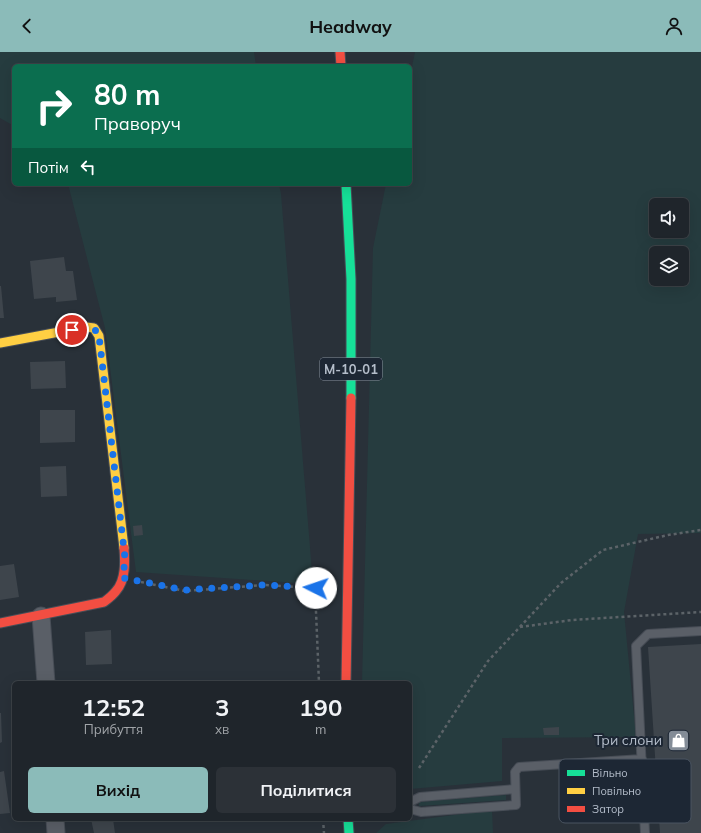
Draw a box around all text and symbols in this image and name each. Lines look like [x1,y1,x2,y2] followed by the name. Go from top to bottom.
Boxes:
[16,15,38,37] icon: back
[309,15,392,38] text: Headway
[663,15,685,37] icon: person
[94,77,160,112] text: 80 m
[28,80,80,132] icon: right
[94,112,181,135] text: Праворуч
[77,156,99,178] icon: left
[28,158,69,177] text: Потім
[649,198,689,286] map controls
[649,198,689,238] button: sound
[649,246,689,286] button: layers
[55,313,89,347] pin
[61,319,83,341] icon: arrive
[320,358,382,380] road number: М-10-01
[295,567,337,609] position arrow
[82,692,145,722] text: 12:52
[215,692,229,722] text: 3
[299,692,342,722] text: 190
[84,721,143,737] text: Прибуття
[215,721,229,737] text: хв
[315,721,326,737] text: m
[665,727,691,753] shop icon: Три слони
[594,731,662,749] place label: Три слони
[559,759,691,823] legend
[592,766,628,780] text: Вільно
[28,767,208,813] button: Вихід
[216,767,396,813] button: Поділитися
[592,784,641,798] text: Повільно
[592,802,624,816] text: Затор

